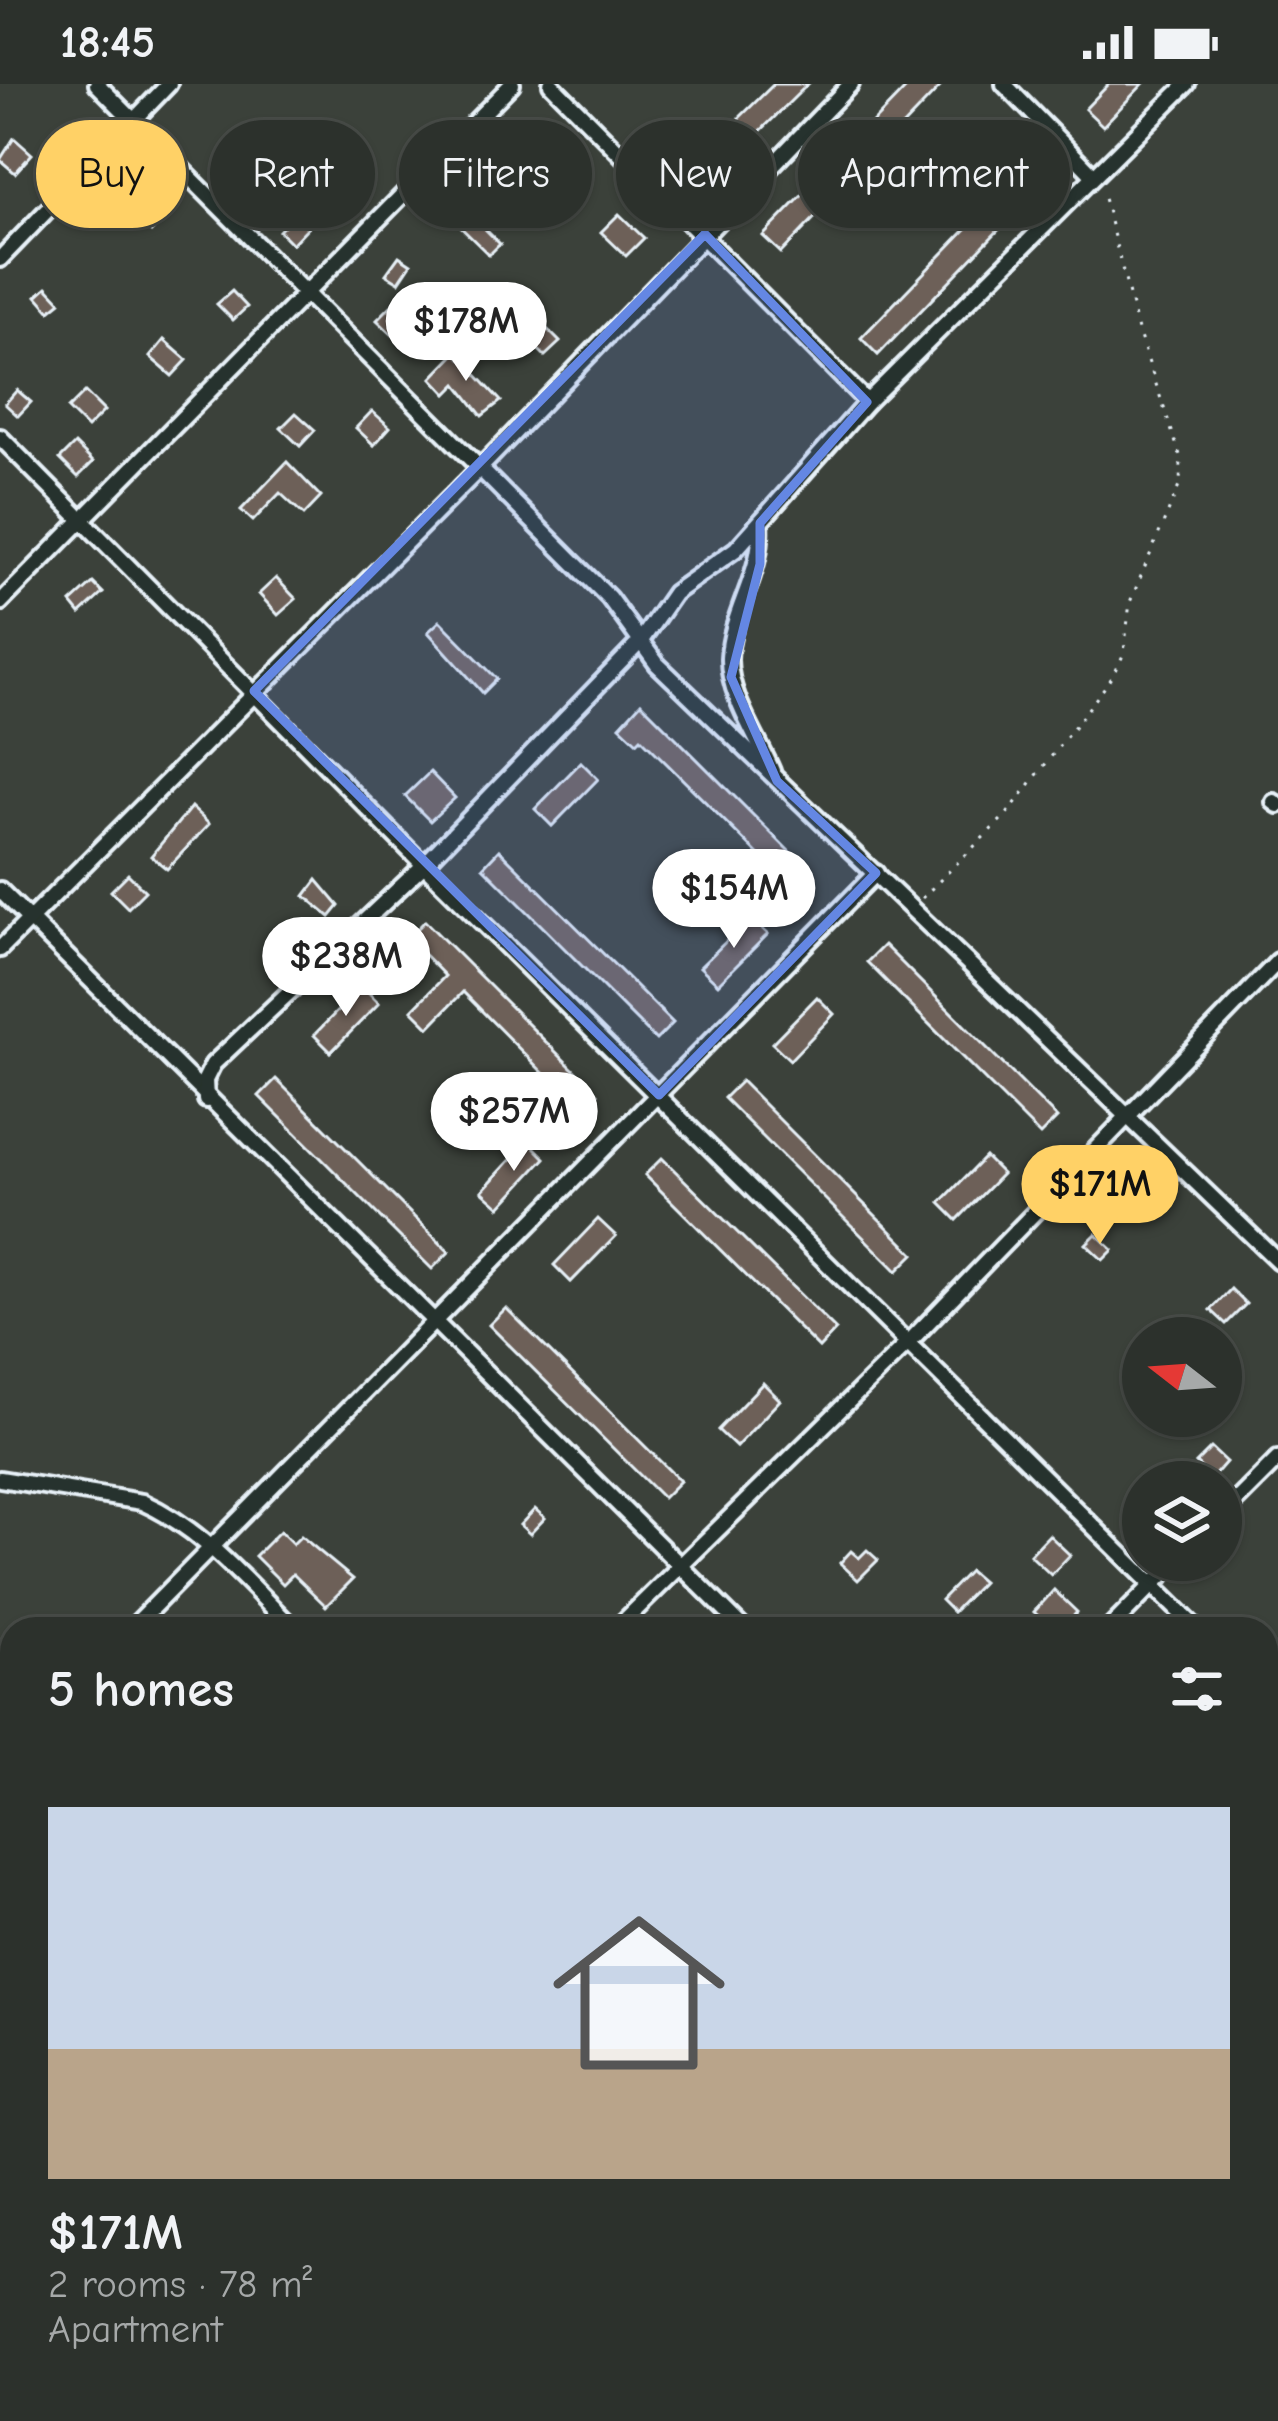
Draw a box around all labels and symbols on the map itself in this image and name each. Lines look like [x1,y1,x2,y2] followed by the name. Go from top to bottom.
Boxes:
[382,282,550,384] pin: $178M
[650,849,818,951] pin: $154M
[262,917,430,1019] pin: $238M
[430,1072,598,1174] pin: $257M
[1016,1145,1184,1247] pin: $171M
[1122,1317,1242,1437] north arrow

